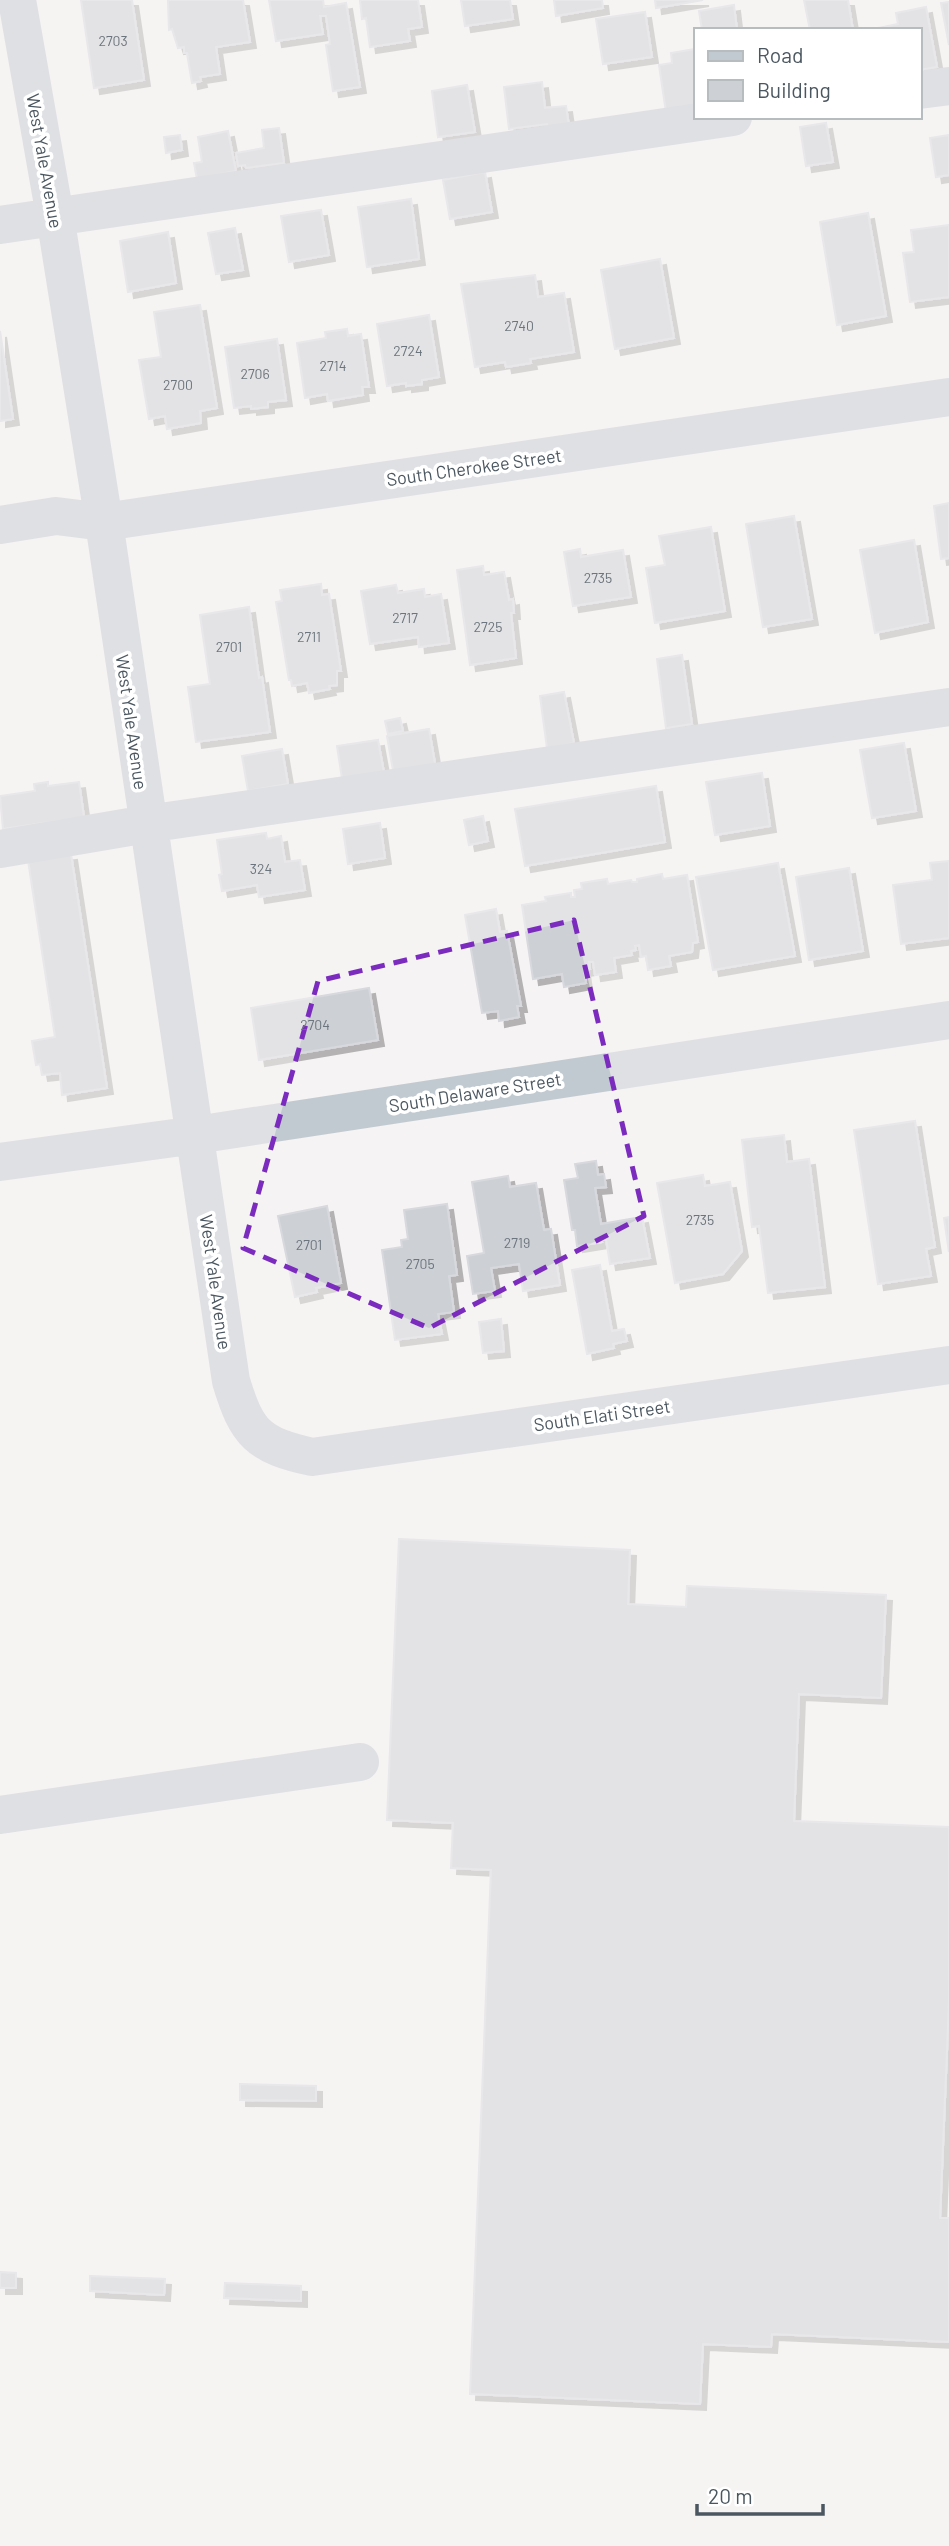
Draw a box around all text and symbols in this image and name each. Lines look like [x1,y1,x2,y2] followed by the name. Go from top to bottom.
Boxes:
[694,28,921,119] legend
[98,32,128,49] house number: 2703
[757,42,803,67] text: Road
[757,77,831,102] text: Building
[22,92,68,230] street label: West Yale Avenue
[504,317,534,334] house number: 2740
[393,342,423,359] house number: 2724
[320,357,346,374] house number: 2714
[240,365,270,382] house number: 2706
[163,376,193,393] house number: 2700
[385,444,563,490] street label: South Cherokee Street
[584,569,612,586] house number: 2735
[392,609,418,626] house number: 2717
[474,618,502,635] house number: 2725
[297,628,321,645] house number: 2711
[216,638,242,655] house number: 2701
[112,653,152,791] street label: West Yale Avenue
[250,860,272,877] house number: 324
[300,1016,330,1033] house number: 2704
[387,1067,563,1117] street label: South Delaware Street
[686,1211,714,1228] house number: 2735
[196,1213,236,1351] street label: West Yale Avenue
[504,1234,530,1251] house number: 2719
[296,1236,322,1253] house number: 2701
[405,1255,435,1272] house number: 2705
[532,1395,672,1435] street label: South Elati Street
[697,2472,823,2516] scale bar
[708,2483,753,2508] text: 20 m

